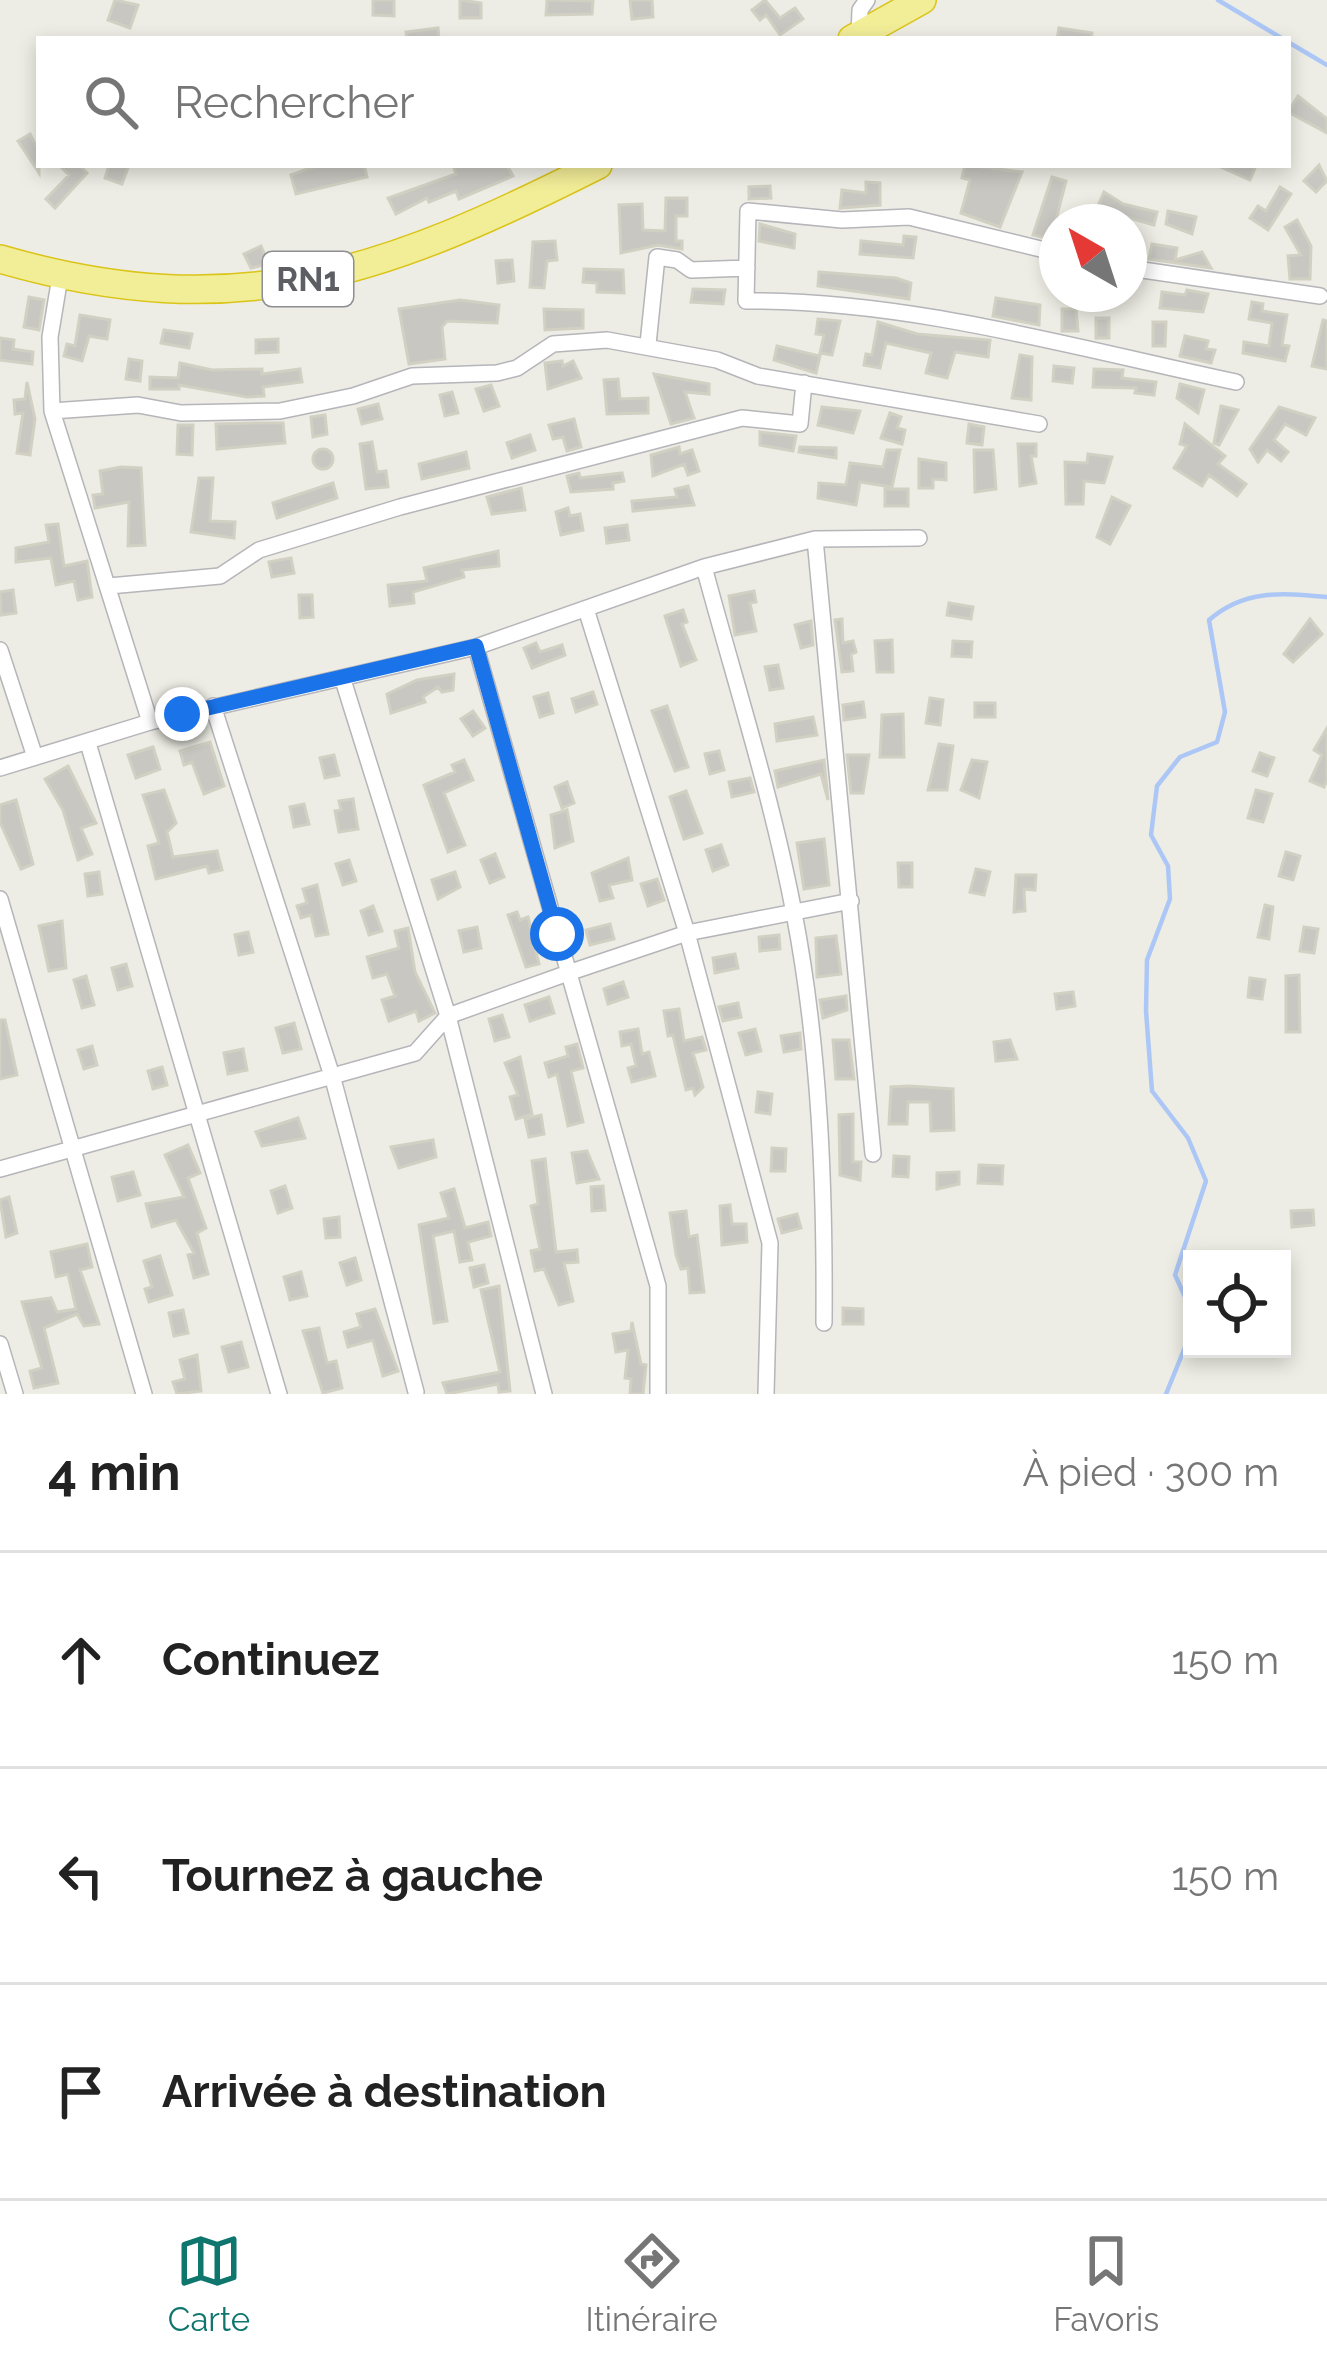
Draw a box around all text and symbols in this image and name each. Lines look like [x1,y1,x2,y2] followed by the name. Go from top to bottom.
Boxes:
[36,36,1291,168] search box
[78,69,144,135] icon: search
[174,76,415,129] text: Rechercher
[1039,204,1147,312] north arrow
[263,252,353,306] road number: RN1
[155,687,209,741] route end
[530,907,584,961] route start
[1183,1250,1291,1358] map controls
[1183,1250,1291,1358] button: locate
[48,1442,181,1502] text: 4 min
[1023,1449,1279,1495] text: À pied · 300 m
[48,1627,114,1693] icon: ahead
[162,1633,380,1686] text: Continuez
[1171,1637,1279,1683] text: 150 m
[48,1843,114,1909] icon: left
[162,1849,543,1902] text: Tournez à gauche
[1171,1853,1279,1899] text: 150 m
[48,2059,114,2125] icon: arrive
[162,2065,607,2118] text: Arrivée à destination
[168,2228,250,2339] tab: Carte
[586,2228,718,2339] tab: Itinéraire
[1053,2228,1159,2339] tab: Favoris

